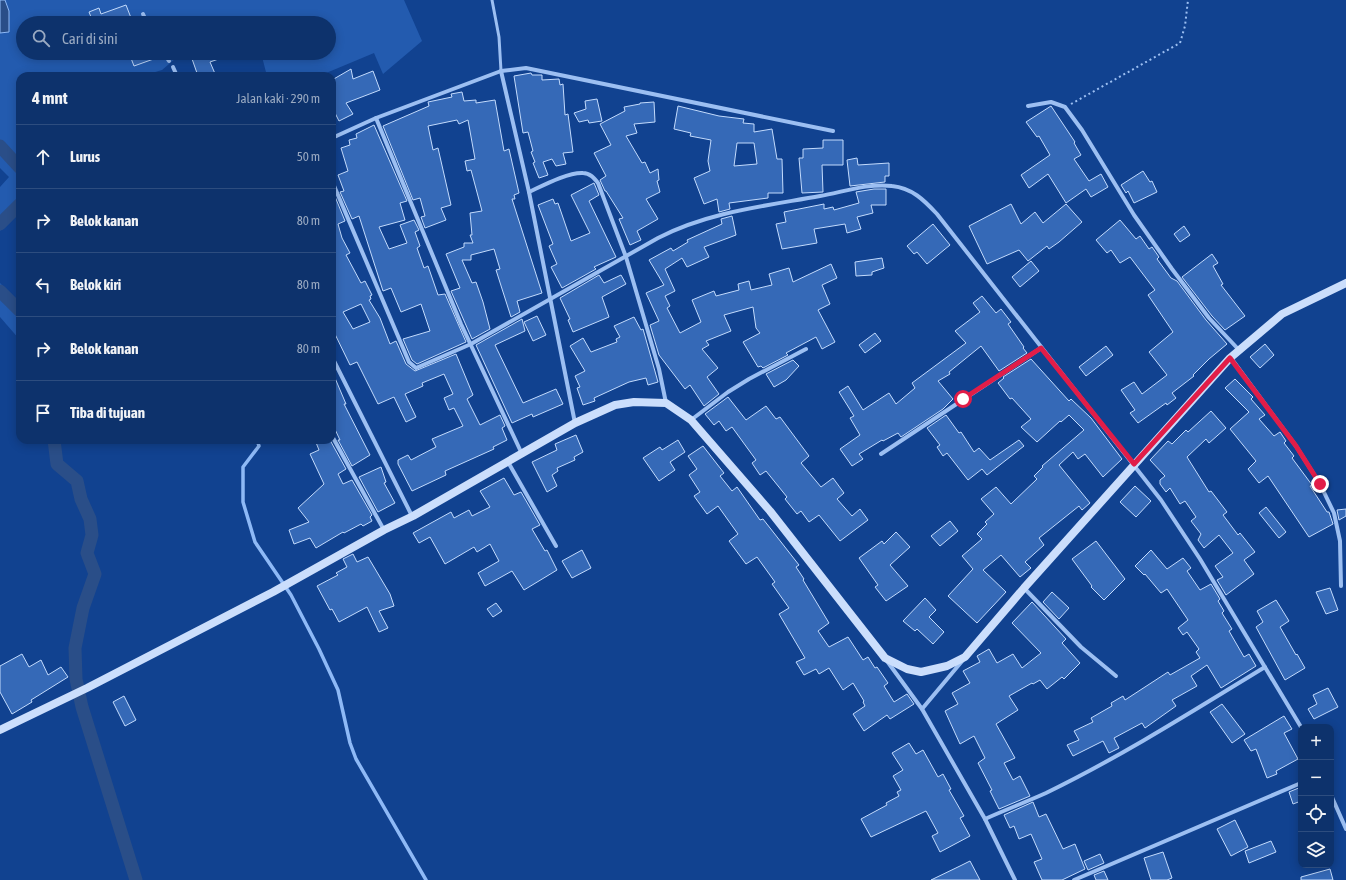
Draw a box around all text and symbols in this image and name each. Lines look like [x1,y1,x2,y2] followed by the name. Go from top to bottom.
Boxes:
[16,16,336,60] search box
[30,27,52,49] icon: search
[62,30,118,47] text: Cari di sini
[32,88,68,108] text: 4 mnt
[236,91,320,106] text: Jalan kaki · 290 m
[32,146,54,168] icon: ahead
[70,148,100,165] text: Lurus
[297,149,320,164] text: 50 m
[32,210,54,232] icon: right
[70,212,139,229] text: Belok kanan
[297,213,320,228] text: 80 m
[32,274,54,296] icon: left
[70,276,121,293] text: Belok kiri
[297,277,320,292] text: 80 m
[32,338,54,360] icon: right
[70,340,139,357] text: Belok kanan
[297,341,320,356] text: 80 m
[954,390,972,408] route start
[32,402,54,424] icon: arrive
[70,404,145,421] text: Tiba di tujuan
[1311,475,1329,493] route end
[1298,724,1334,868] map controls
[1298,724,1334,760] button: +
[1298,760,1334,796] button: −
[1298,796,1334,832] button: locate
[1298,832,1334,868] button: layers

